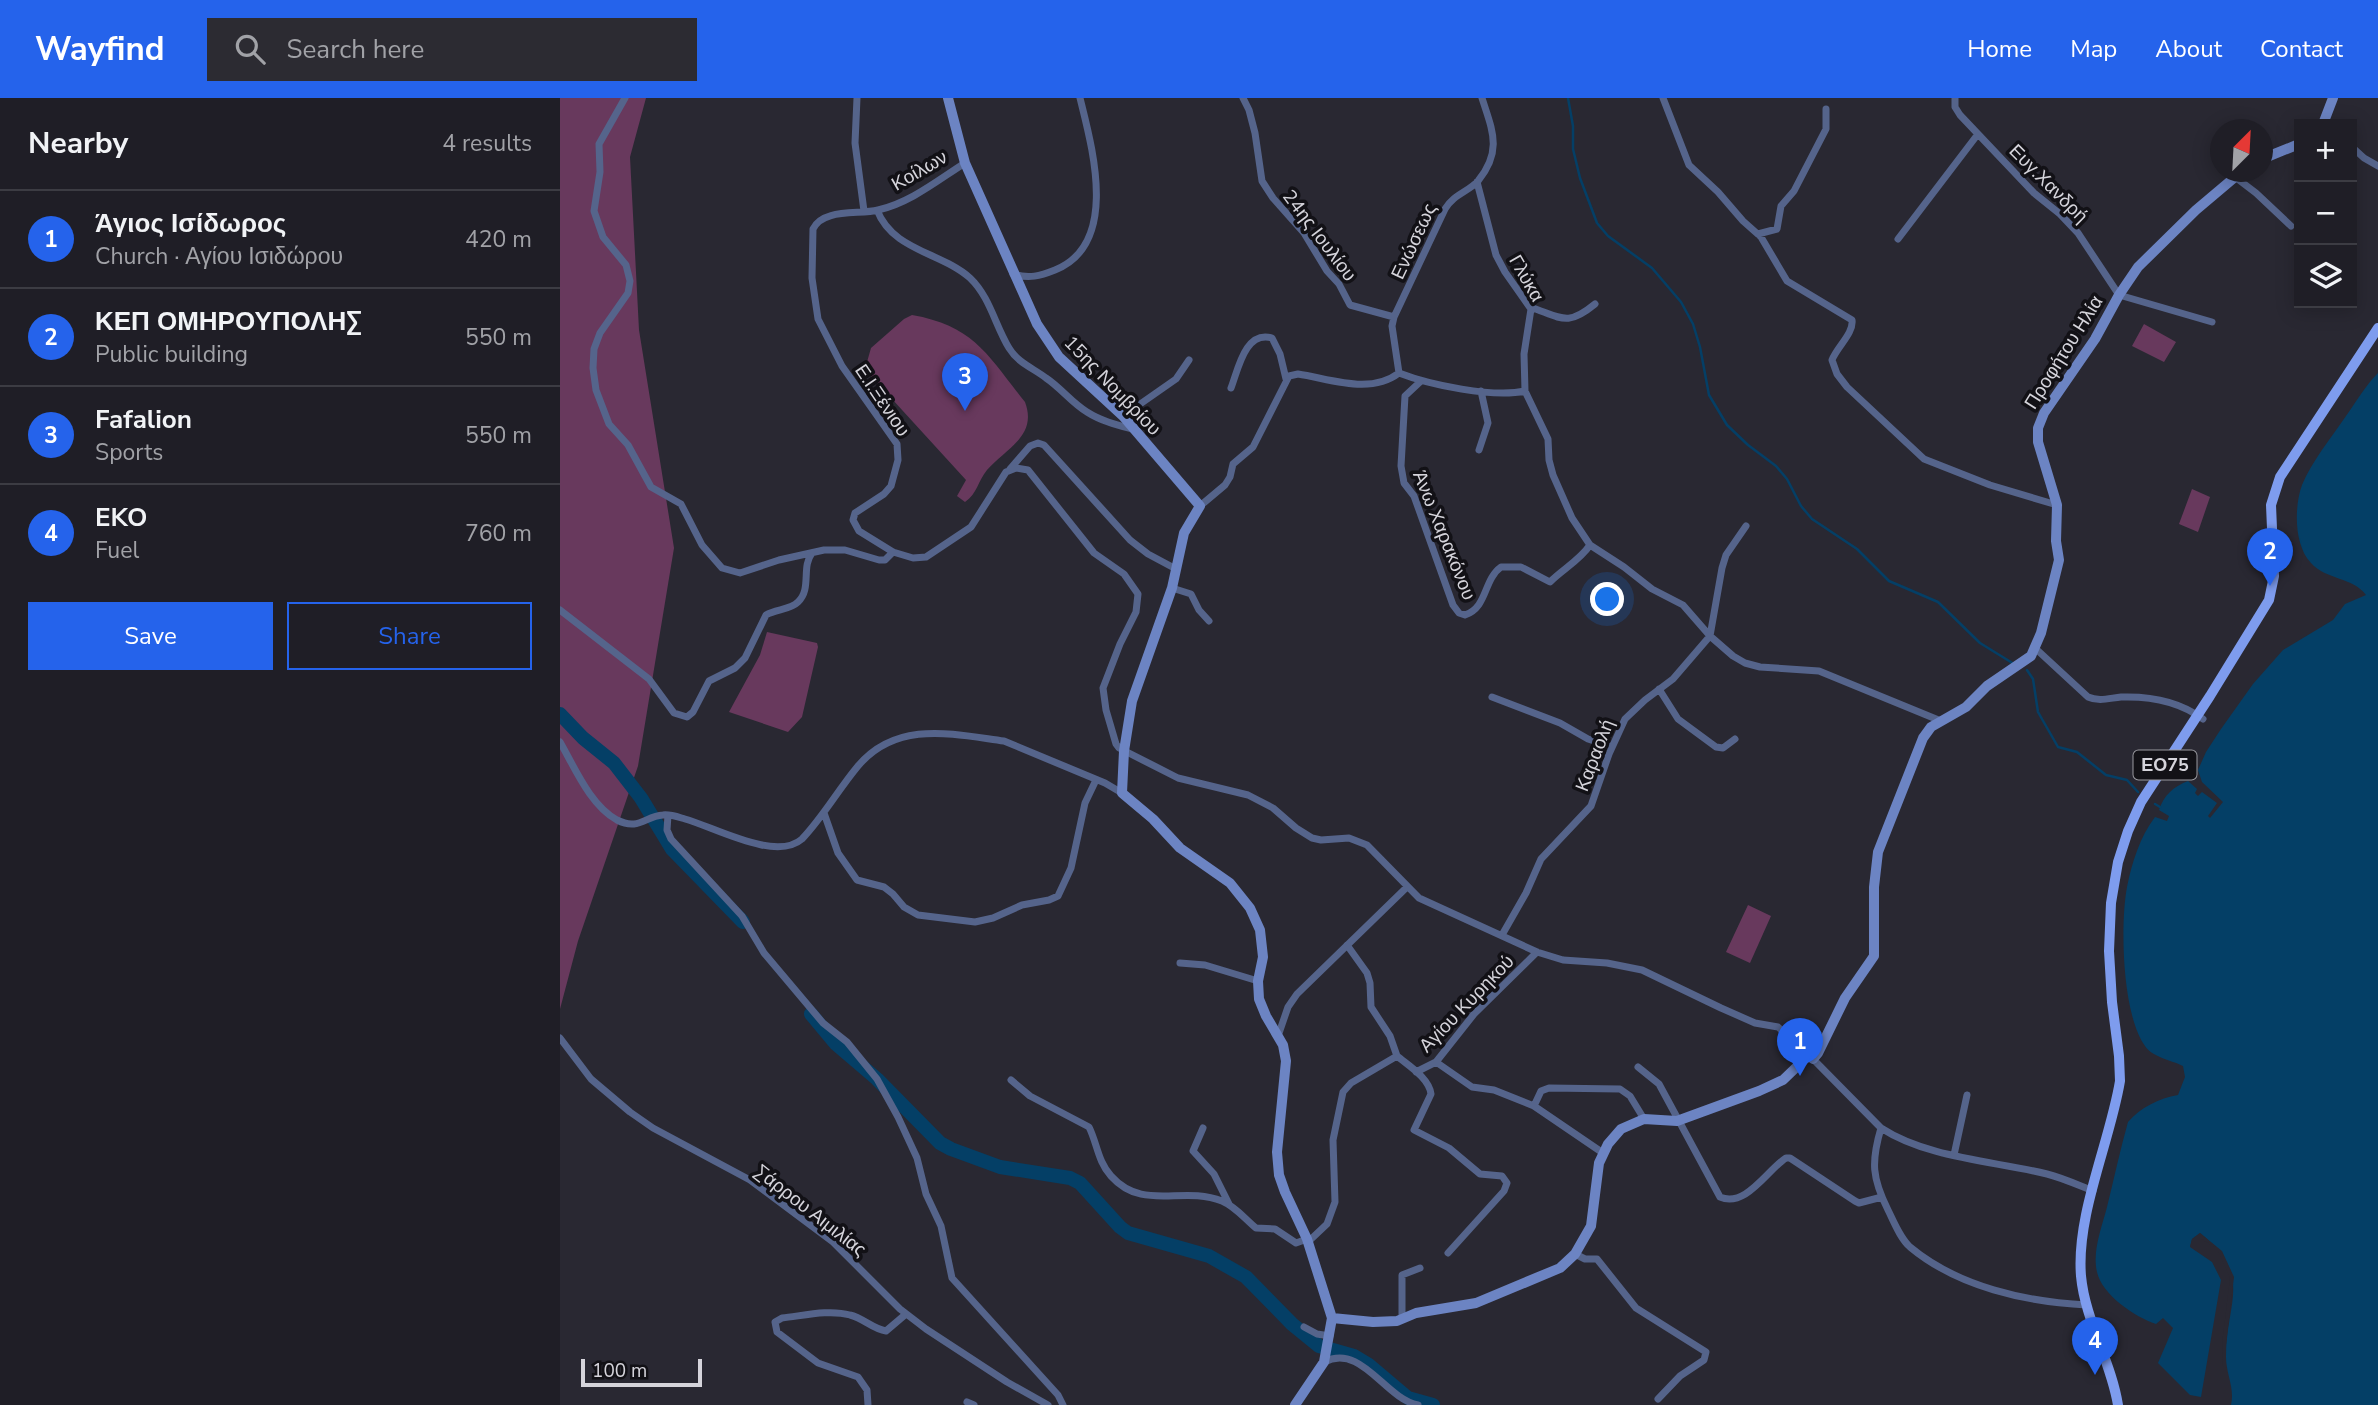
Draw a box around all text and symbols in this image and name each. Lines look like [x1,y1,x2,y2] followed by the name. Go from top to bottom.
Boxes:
[207,18,697,81] search box
[35,27,165,72] text: Wayfind
[231,30,269,68] icon: search
[287,32,424,67] text: Search here
[1967,33,2032,65] text: Home
[2070,33,2117,65] text: Map
[2155,33,2222,65] text: About
[2260,33,2343,65] text: Contact
[2210,119,2273,182] north arrow
[2294,119,2357,308] map controls
[2294,119,2357,182] button: +
[28,123,128,164] text: Nearby
[442,128,532,159] text: 4 results
[2003,138,2094,229] street label: Ευγ.Χανδρή
[887,144,952,197] street label: Κοίλων
[2294,182,2357,245] button: −
[1276,185,1362,287] street label: 24ης Ιουλίου
[1385,199,1443,284] street label: Ενώσεως
[95,206,286,241] text: Άγιος Ισίδωρος
[44,224,58,255] text: 1
[465,224,532,255] text: 420 m
[95,241,343,272] text: Church · Αγίου Ισιδώρου
[2294,245,2357,308] button: layers
[1502,250,1550,307] street label: Γλύκα
[2019,291,2109,414] street label: Προφήτου Ηλία
[95,304,362,339] text: ΚΕΠ ΟΜΗΡΟΥΠΟΛΗΣ
[44,322,58,353] text: 2
[465,322,532,353] text: 550 m
[1058,330,1167,441] street label: 15ης Νομβρίου
[95,339,248,370] text: Public building
[942,353,988,411] pin: 3
[848,359,916,442] street label: Ε.Ι.Ξένιου
[95,402,192,437] text: Fafalion
[44,420,58,451] text: 3
[465,420,532,451] text: 550 m
[95,437,163,468] text: Sports
[1406,467,1482,604] street label: Άνω Χαρακόνου
[95,500,147,535] text: EKO
[44,518,58,549] text: 4
[465,518,532,549] text: 760 m
[2247,528,2293,586] pin: 2
[95,535,139,566] text: Fuel
[1590,582,1624,616] your location
[28,602,273,670] button: Save
[287,602,532,670] button: Share
[1569,715,1621,795] street label: Καραολή
[2134,750,2196,780] road number: ΕΟ75
[1413,949,1520,1058] street label: Αγίου Κυρηκού
[1777,1018,1823,1076] pin: 1
[749,1159,872,1263] street label: Σάρρου Αιμιλίας
[2072,1317,2118,1375] pin: 4
[581,1356,702,1388] scale bar
[592,1358,647,1384] text: 100 m

